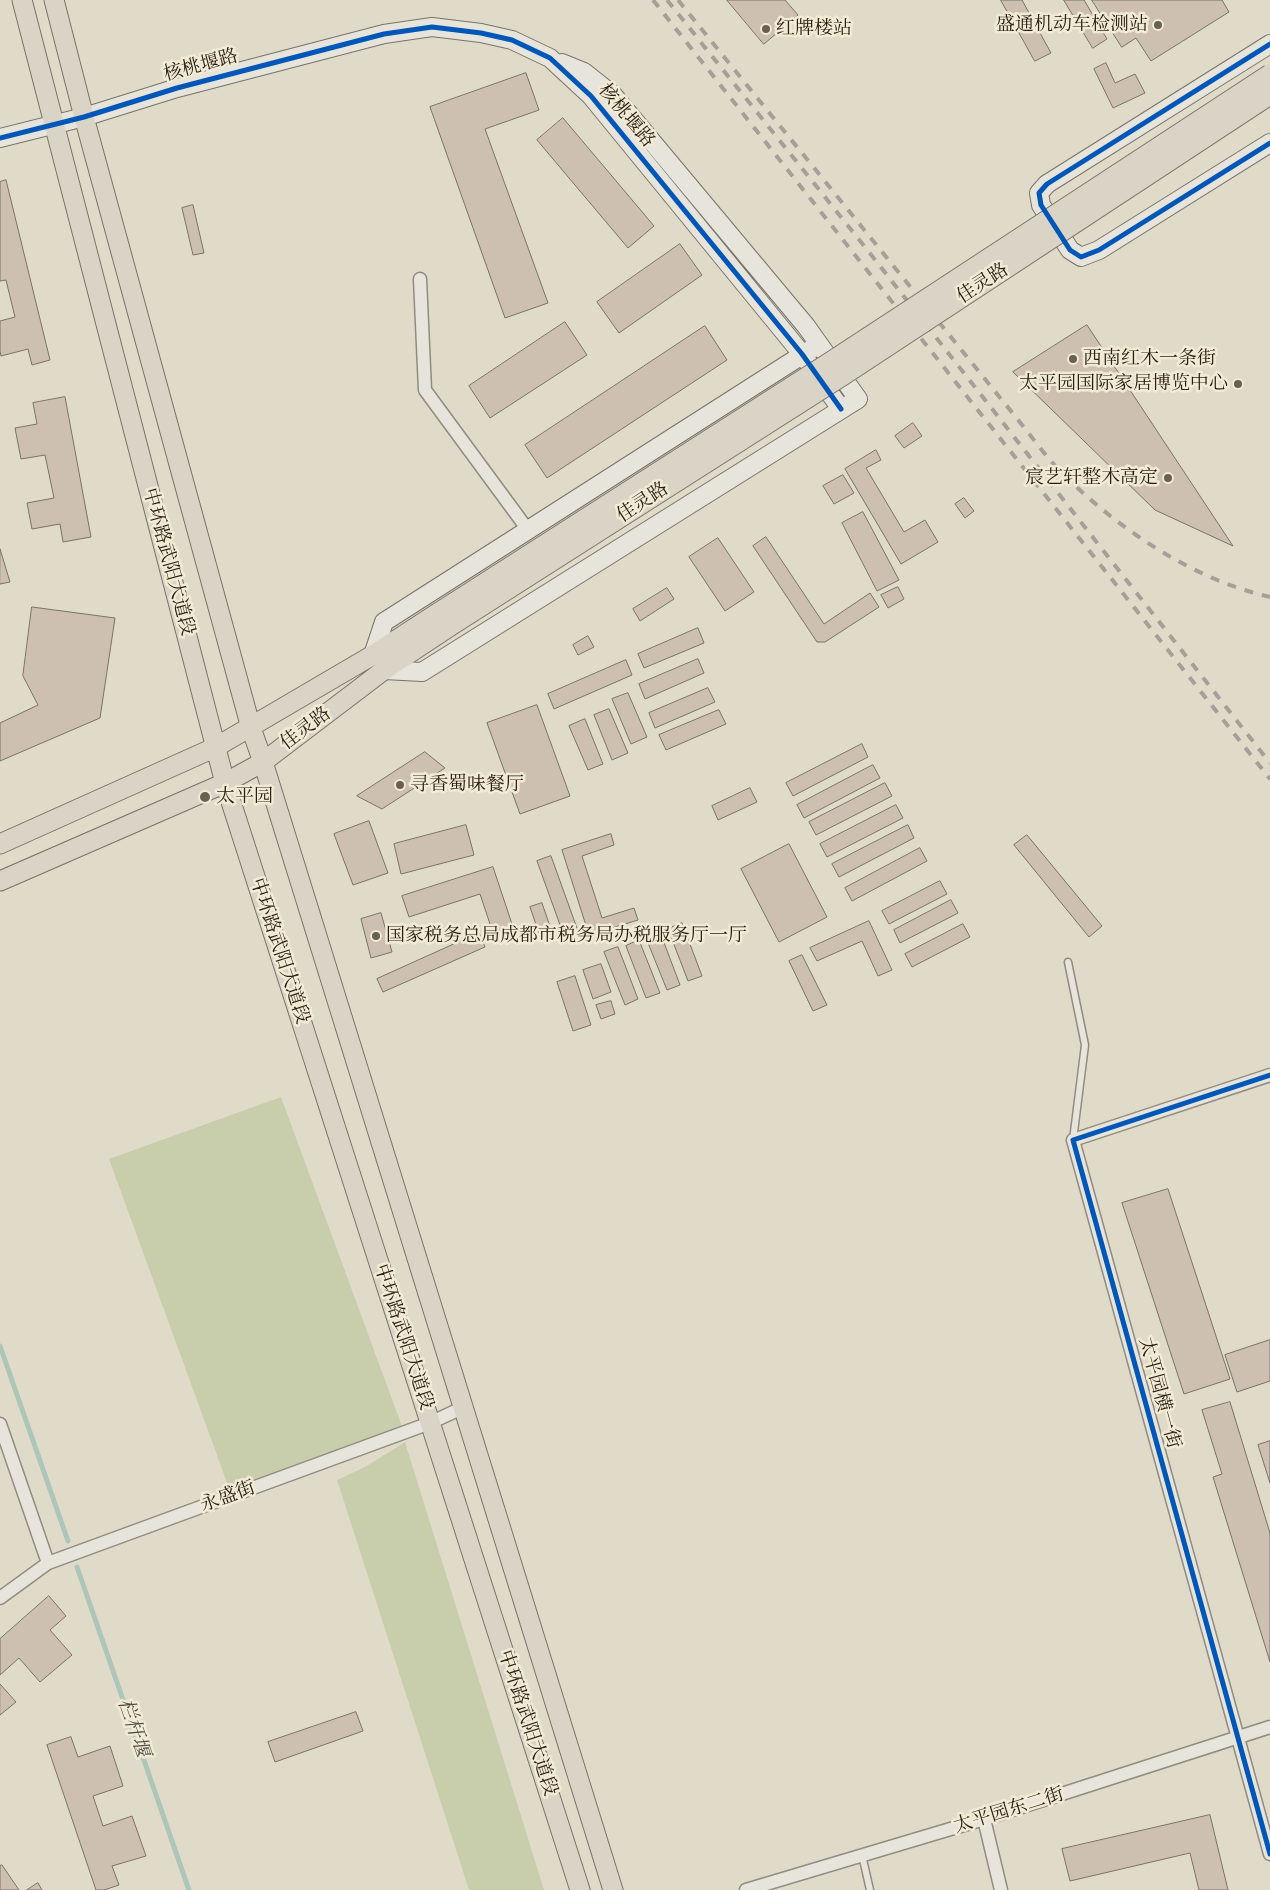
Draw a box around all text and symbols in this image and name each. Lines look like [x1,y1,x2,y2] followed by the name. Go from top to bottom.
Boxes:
[996,14,1148,36] place label: 盛通机动车检测站
[776,18,852,40] place label: 红牌楼站
[1152,19,1164,31] marker: 盛通机动车检测站
[760,23,772,35] marker: 红牌楼站
[161,45,241,87] street label: 核桃堰路
[593,80,659,152] street label: 核桃堰路
[953,259,1013,309] street label: 佳灵路
[1083,348,1216,370] place label: 西南红木一条街
[1067,353,1079,365] marker: 西南红木一条街
[1019,373,1228,395] place label: 太平园国际家居博览中心
[1232,378,1244,390] marker: 太平园国际家居博览中心
[1025,467,1158,489] place label: 宸艺轩整木高定
[1162,472,1174,484] marker: 宸艺轩整木高定
[613,478,673,528] street label: 佳灵路
[137,486,199,638] street label: 中环路武阳大道段
[276,703,336,755] street label: 佳灵路
[410,774,524,796] place label: 寻香蜀味餐厅
[394,779,406,791] marker: 寻香蜀味餐厅
[216,786,273,808] place label: 太平园
[198,790,212,804] marker: 太平园
[245,875,313,1027] street label: 中环路武阳大道段
[386,925,747,947] place label: 国家税务总局成都市税务局办税服务厅一厅
[370,930,382,942] marker: 国家税务总局成都市税务局办税服务厅一厅
[369,1261,437,1413] street label: 中环路武阳大道段
[1133,1335,1185,1451] street label: 太平园横一街
[197,1477,259,1517] street label: 永盛街
[493,1647,561,1799] street label: 中环路武阳大道段
[112,1696,154,1760] water label: 栏杆堰
[951,1783,1067,1839] street label: 太平园东二街

